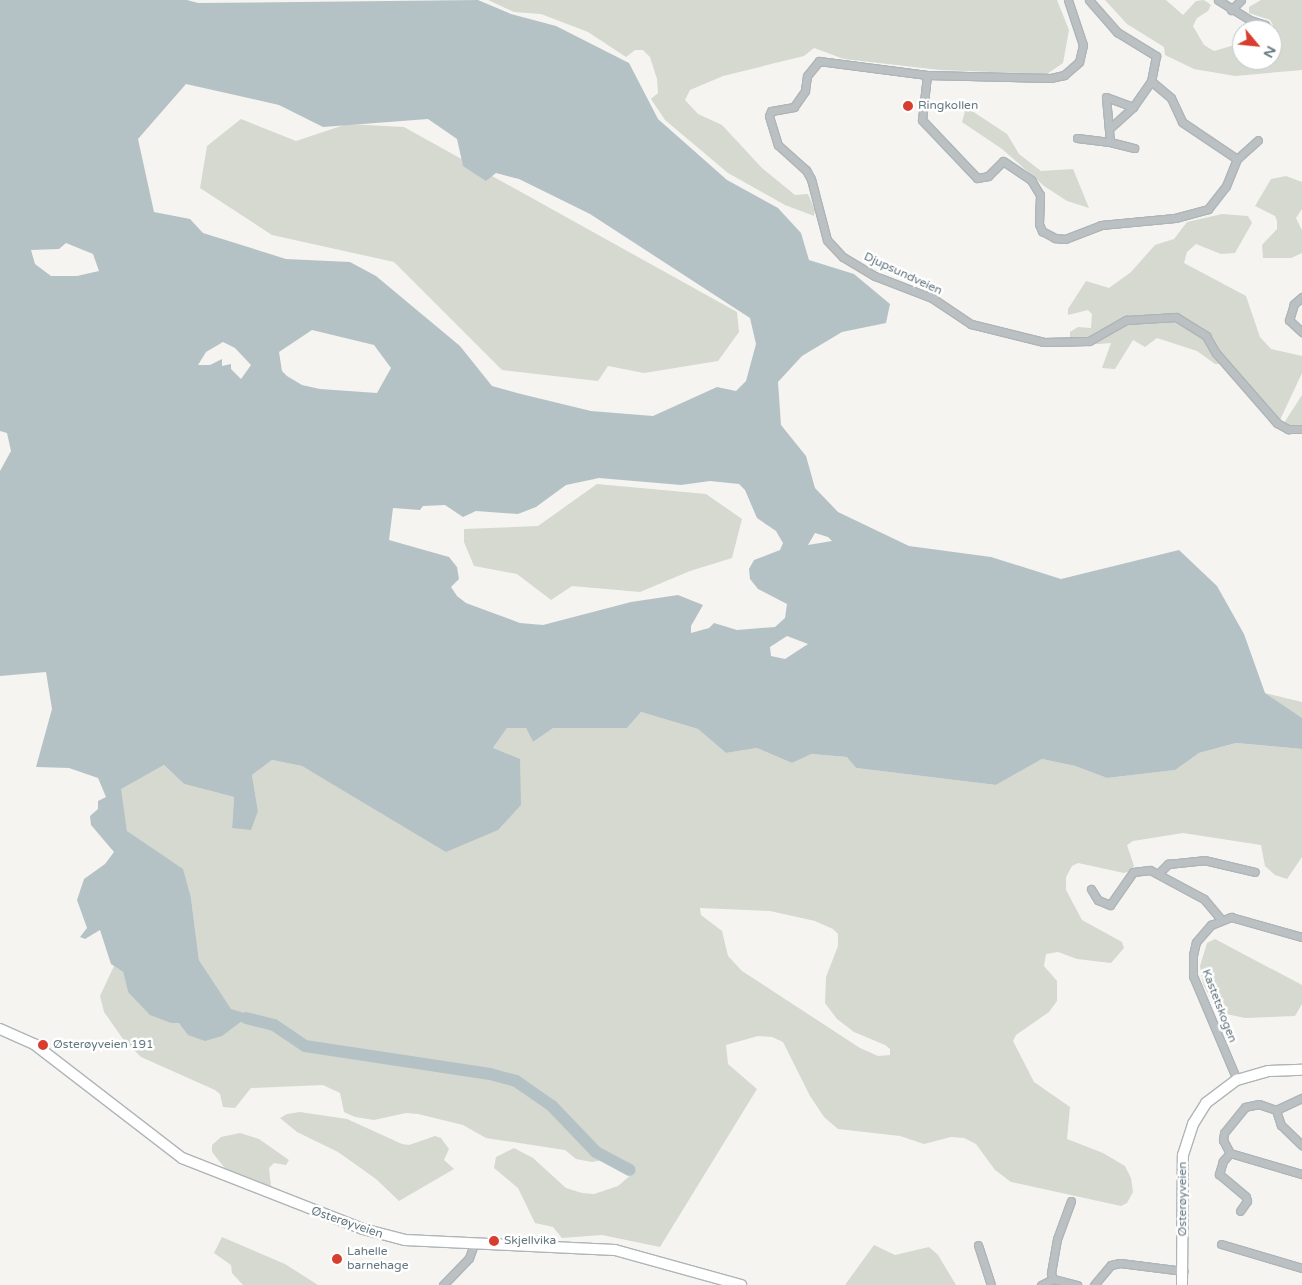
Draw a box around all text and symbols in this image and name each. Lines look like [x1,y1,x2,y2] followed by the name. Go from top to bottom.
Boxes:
[1232,20,1282,70] north arrow
[1260,43,1280,61] text: N
[918,99,978,113] place label: Ringkollen
[902,100,914,112] marker: Ringkollen
[861,250,945,298] street label: Djupsundveien
[1198,967,1240,1045] street label: Kastetskogen
[53,1038,154,1052] place label: Østerøyveien 191
[37,1039,49,1051] marker: Østerøyveien 191
[1176,1162,1190,1236] street label: Østerøyveien
[309,1204,385,1242] street label: Østerøyveien
[504,1234,556,1248] place label: Skjellvika
[488,1235,500,1247] marker: Skjellvika
[347,1245,408,1273] place label: Lahelle barnehage
[331,1253,343,1265] marker: Lahelle barnehage

